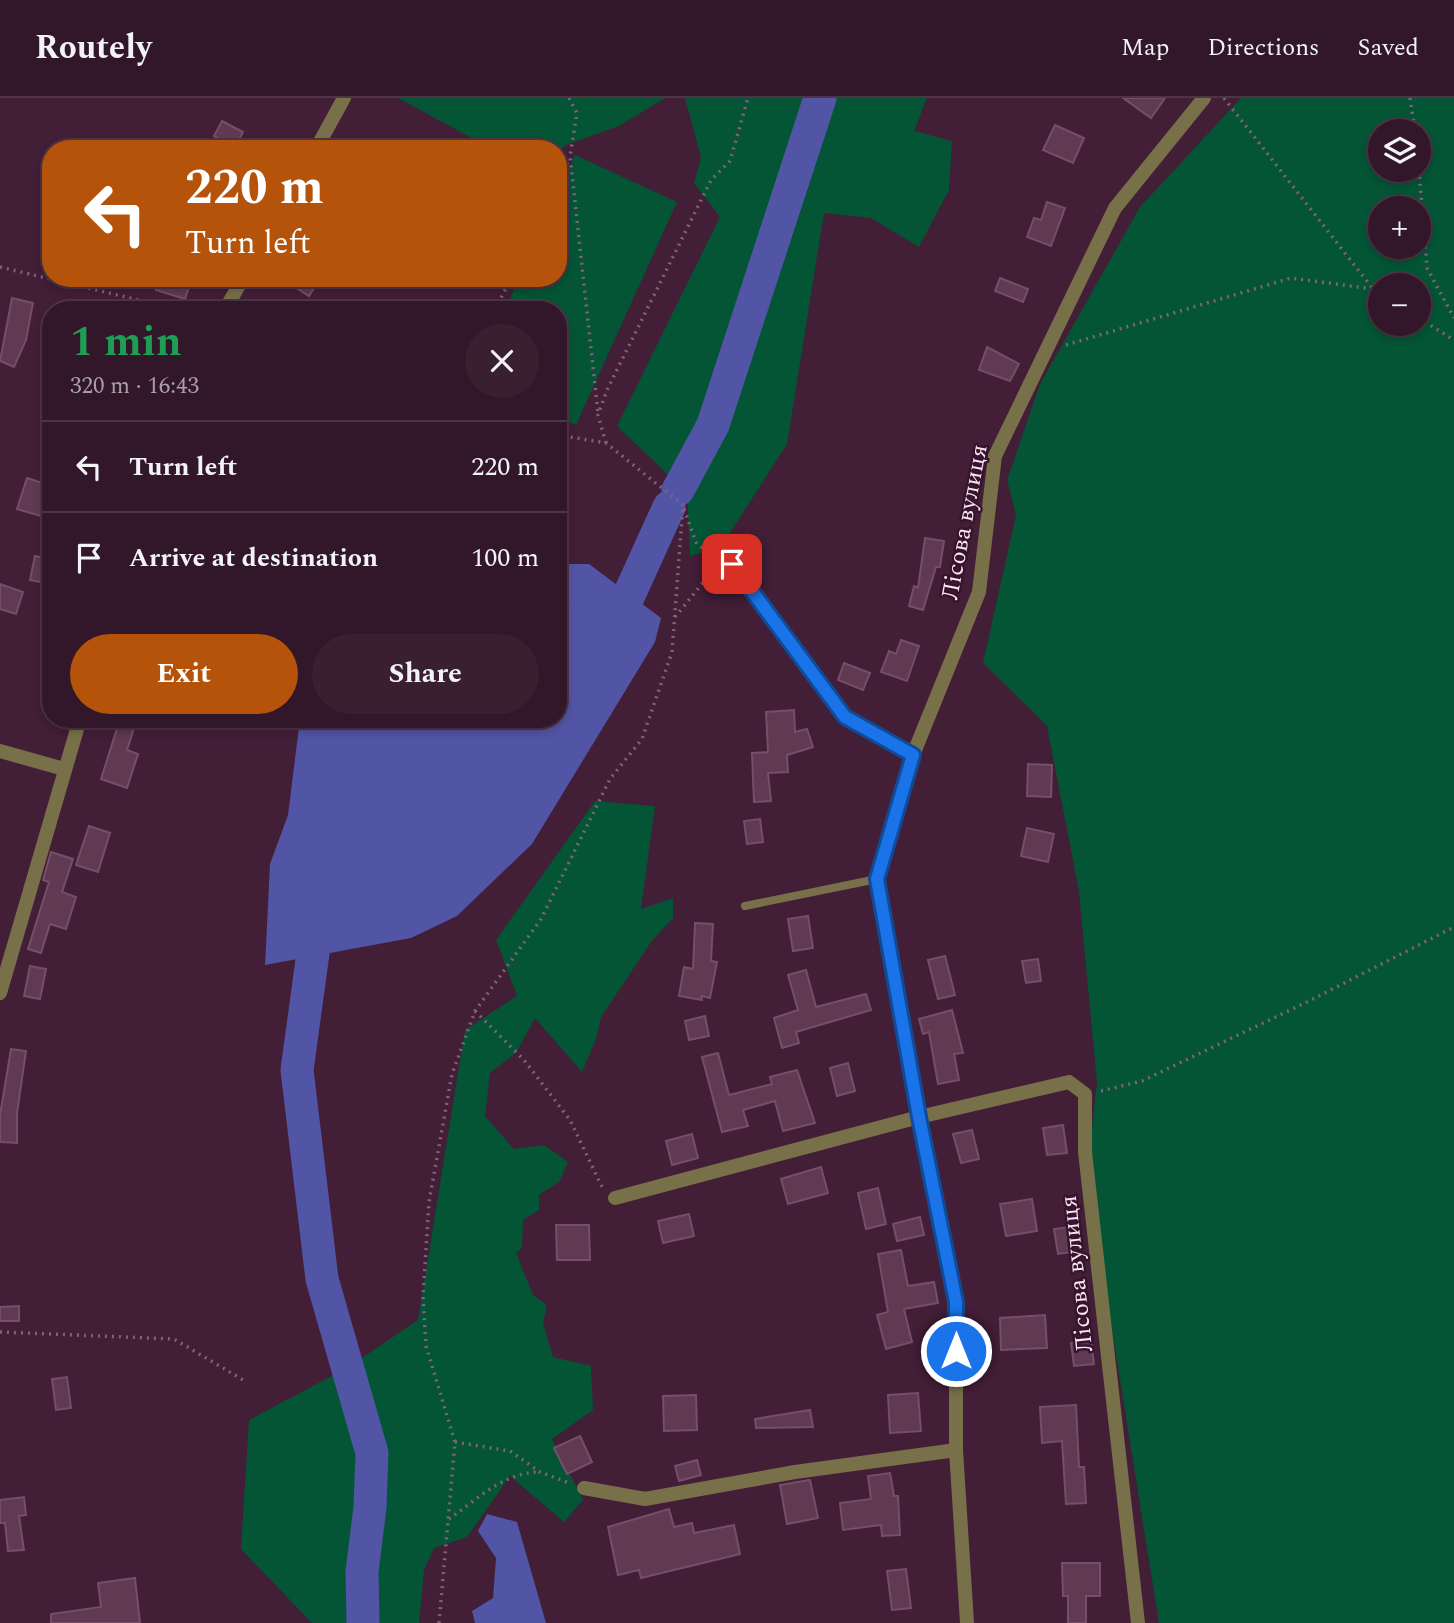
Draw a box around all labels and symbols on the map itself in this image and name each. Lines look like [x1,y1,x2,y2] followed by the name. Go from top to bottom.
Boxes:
[932,441,998,603] street label: Лісова вулиця
[702,534,762,594] pin
[1051,1194,1103,1354] street label: Лісова вулиця
[919,1314,993,1388] position arrow

